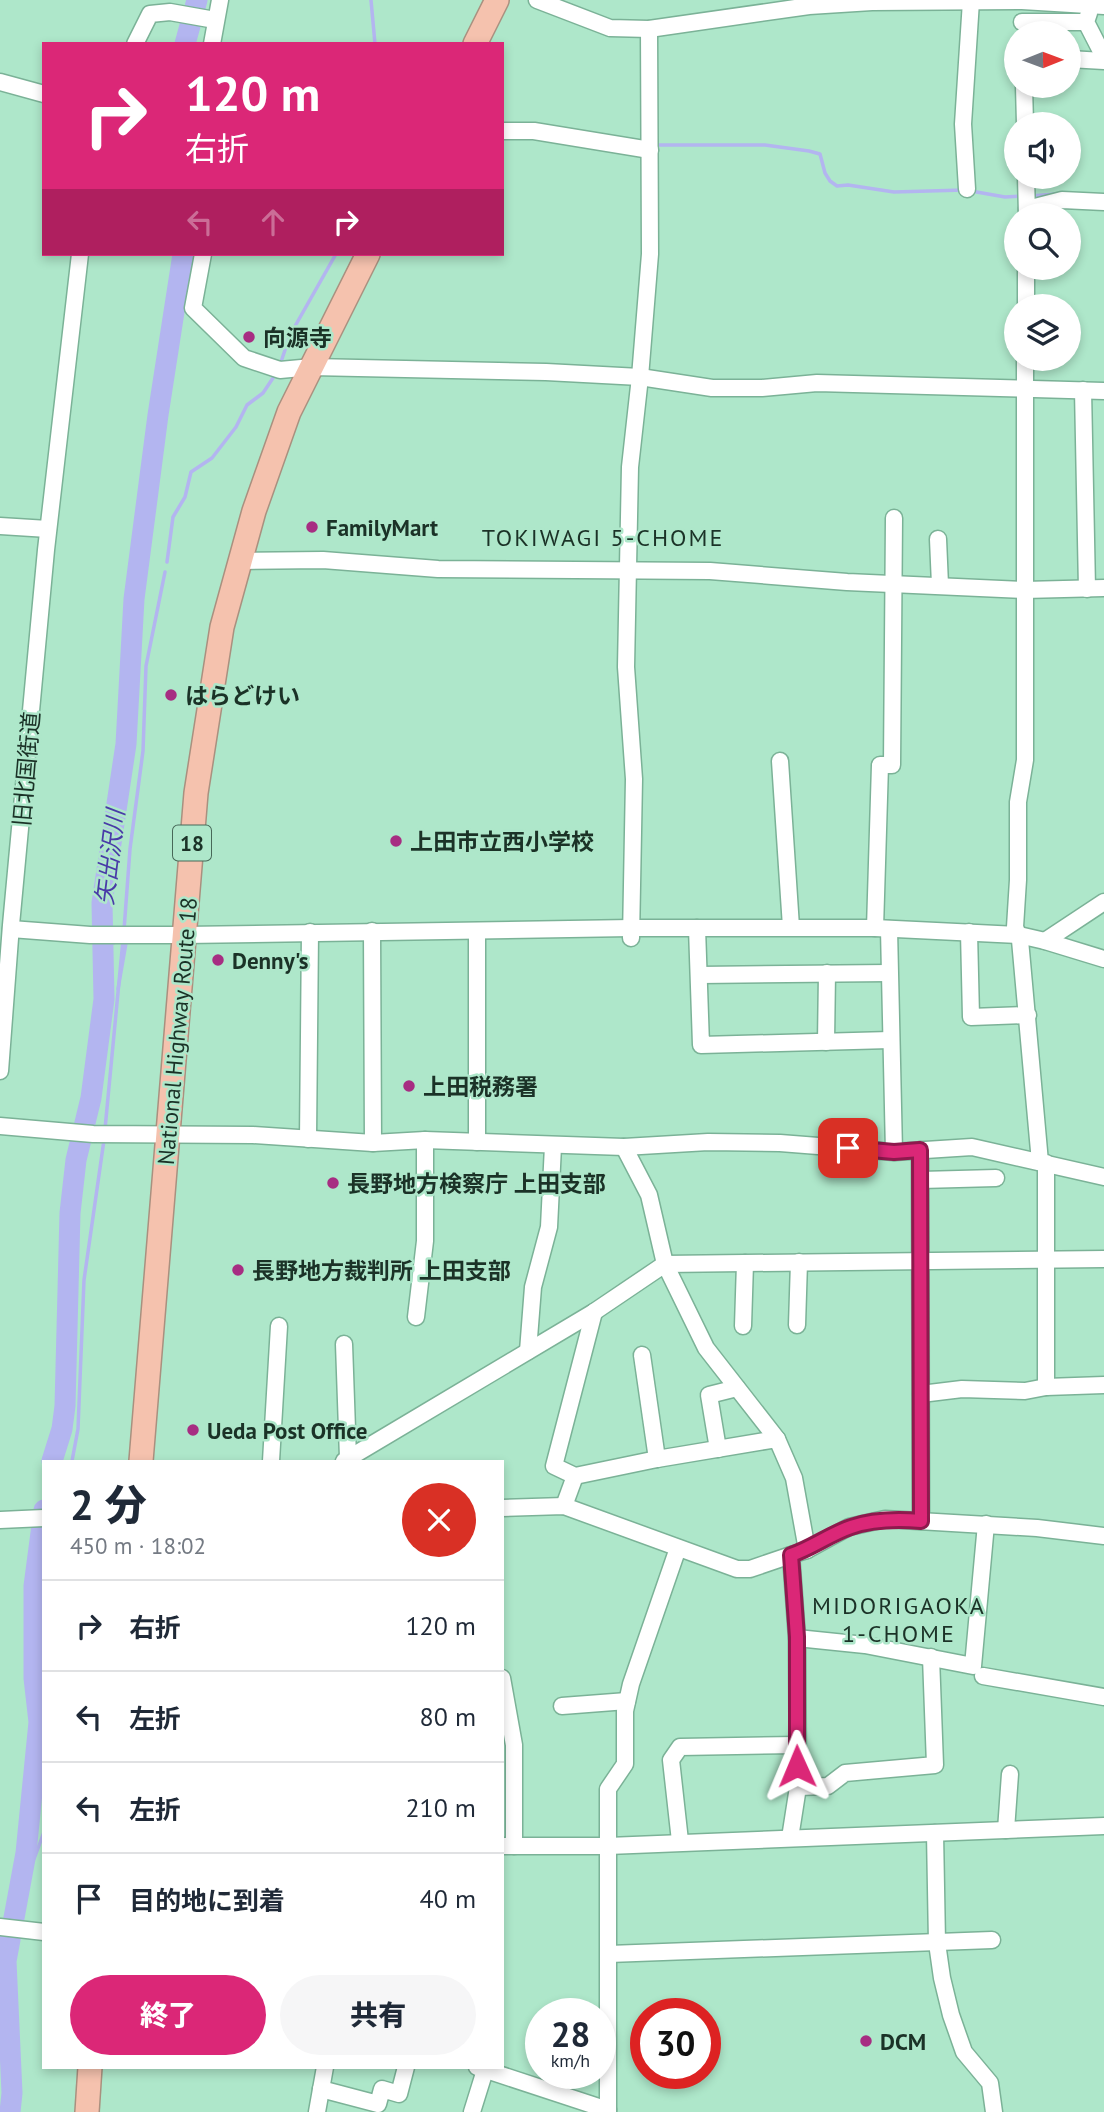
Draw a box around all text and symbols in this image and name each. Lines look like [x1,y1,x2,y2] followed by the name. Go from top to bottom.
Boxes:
[1004,21,1082,98] north arrow
[1004,21,1081,371] map controls
[185,61,320,125] text: 120 m
[70,70,161,161] icon: right
[1004,112,1081,189] button: sound
[185,127,249,169] text: 右折
[181,203,219,241] icon: left
[254,203,292,241] icon: ahead
[327,203,365,241] icon: right
[1004,203,1081,280] button: search
[1004,294,1081,371] button: layers
[263,323,332,352] place label: 向源寺
[241,329,257,345] marker: 向源寺
[326,513,438,542] place label: FamilyMart
[304,519,320,535] marker: FamilyMart
[482,522,724,553] district label: TOKIWAGI 5-CHOME
[185,681,300,710] place label: はらどけい
[163,687,179,703] marker: はらどけい
[7,710,45,828] street label: 旧北国街道
[89,804,132,907] water label: 矢出沢川
[173,826,211,860] road number: 18
[410,827,594,856] place label: 上田市立西小学校
[388,833,404,849] marker: 上田市立西小学校
[151,896,203,1166] street label: National Highway Route 18
[232,946,309,975] place label: Denny's
[210,952,226,968] marker: Denny's
[423,1072,538,1101] place label: 上田税務署
[401,1078,417,1094] marker: 上田税務署
[818,1118,878,1178] pin
[829,1129,867,1167] icon: arrive
[347,1169,606,1198] place label: 長野地方検察庁 上田支部
[325,1175,341,1191] marker: 長野地方検察庁 上田支部
[252,1256,511,1285] place label: 長野地方裁判所 上田支部
[230,1262,246,1278] marker: 長野地方裁判所 上田支部
[207,1416,367,1445] place label: Ueda Post Office
[185,1422,201,1438] marker: Ueda Post Office
[70,1477,146,1532] text: 2 分
[402,1483,476,1557] button: close
[70,1531,206,1560] text: 450 m · 18:02
[812,1590,986,1649] district label: MIDORIGAOKA 1-CHOME
[70,1607,108,1645] icon: right
[405,1609,476,1642] text: 120 m
[129,1611,181,1644] text: 右折
[70,1698,108,1736] icon: left
[420,1700,476,1733] text: 80 m
[129,1702,181,1735] text: 左折
[760,1729,834,1803] position arrow
[70,1789,108,1827] icon: left
[405,1791,476,1824] text: 210 m
[129,1793,181,1826] text: 左折
[70,1880,108,1918] icon: arrive
[420,1882,476,1915] text: 40 m
[129,1884,285,1917] text: 目的地に到着
[70,1975,266,2055] button: 終了
[280,1975,476,2055] button: 共有
[630,1998,721,2089] speed limit sign: 30
[551,2011,590,2057] text: 28
[880,2027,926,2056] place label: DCM
[858,2033,874,2049] marker: DCM
[551,2049,590,2072] text: km/h

